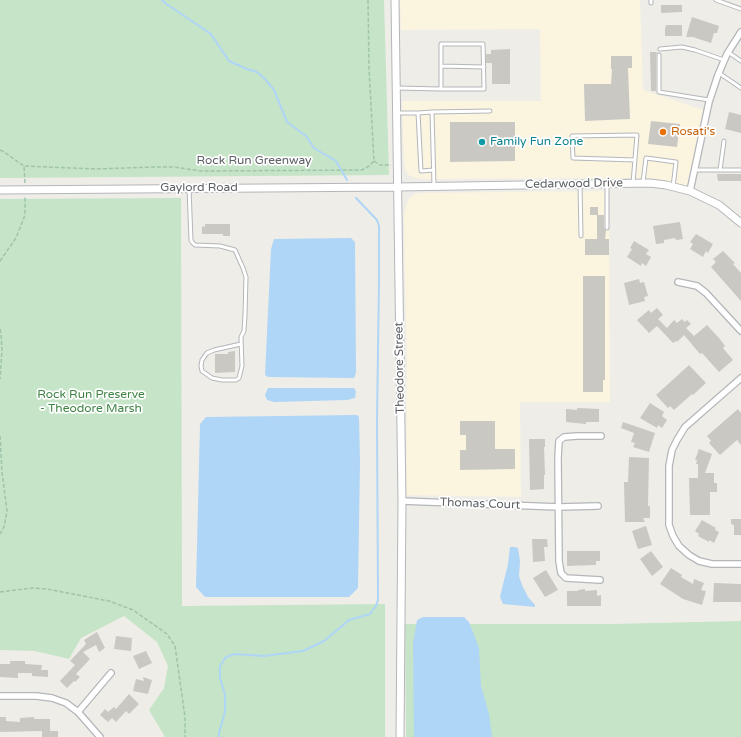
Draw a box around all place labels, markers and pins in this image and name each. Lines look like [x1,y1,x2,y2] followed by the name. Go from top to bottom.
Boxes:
[671,125,715,139] place label: Rosati's
[658,127,668,137] marker: Rosati's
[490,135,583,149] place label: Family Fun Zone
[477,137,487,147] marker: Family Fun Zone

